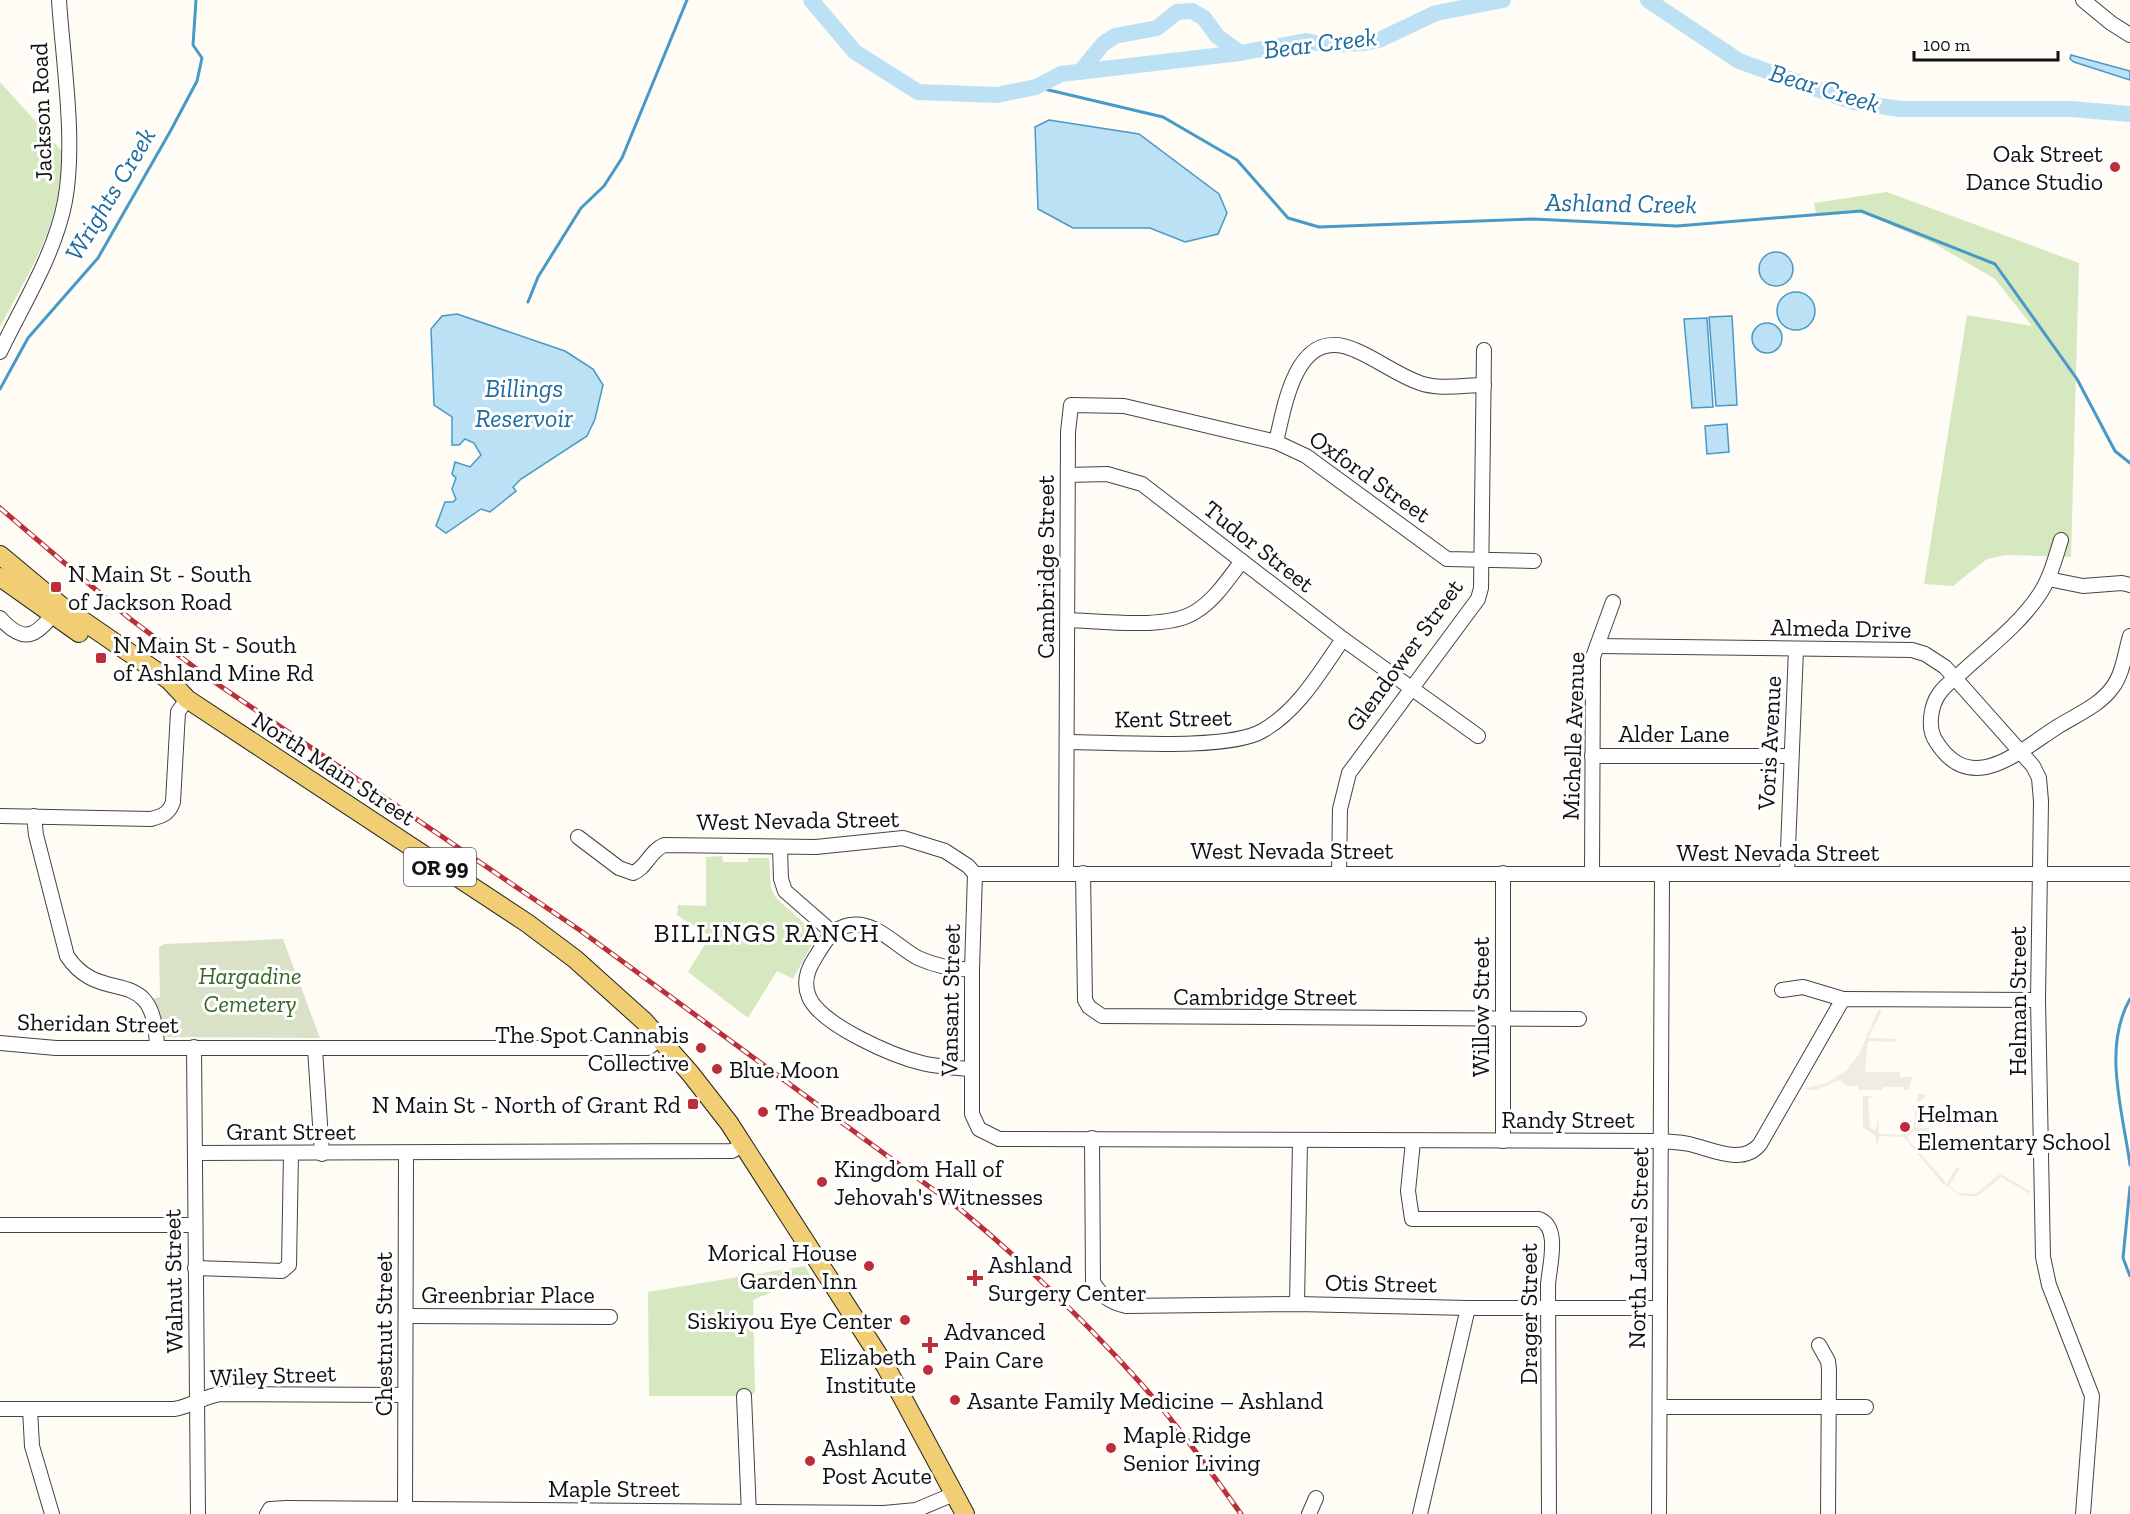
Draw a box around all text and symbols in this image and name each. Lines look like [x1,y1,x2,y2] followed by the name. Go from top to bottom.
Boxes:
[1262,20,1378,66] water label: Bear Creek
[1914,24,2058,62] scale bar
[1923,34,1971,56] text: 100 m
[24,42,58,182] street label: Jackson Road
[1766,56,1884,120] water label: Bear Creek
[58,122,162,266] water label: Wrights Creek
[1966,139,2103,196] place label: Oak Street Dance Studio
[2108,160,2122,174] marker: Oak Street Dance Studio
[1544,186,1697,220] water label: Ashland Creek
[475,372,573,434] water label: Billings Reservoir
[1304,424,1436,528] street label: Oxford Street
[1031,475,1060,659] street label: Cambridge Street
[1198,494,1320,598] street label: Tudor Street
[68,559,252,616] place label: N Main St - South of Jackson Road
[1339,573,1469,737] street label: Glendower Street
[49,580,63,594] marker: N Main St - South of Jackson Road
[1770,612,1912,644] street label: Almeda Drive
[113,630,314,687] place label: N Main St - South of Ashland Mine Rd
[94,651,108,665] marker: N Main St - South of Ashland Mine Rd
[1556,651,1590,821] street label: Michelle Avenue
[1751,675,1787,812] street label: Voris Avenue
[1114,702,1232,734] street label: Kent Street
[247,704,421,832] street label: North Main Street
[1618,719,1730,748] street label: Alder Lane
[696,804,900,836] street label: West Nevada Street
[1191,836,1393,865] street label: West Nevada Street
[1677,838,1879,867] street label: West Nevada Street
[404,848,476,886] road number: OR 99
[654,917,880,949] district label: BILLINGS RANCH
[934,923,966,1078] street label: Vansant Street
[2003,926,2032,1076] street label: Helman Street
[1466,937,1495,1077] street label: Willow Street
[198,961,302,1018] park label: Hargadine Cemetery
[1173,982,1357,1011] street label: Cambridge Street
[17,1007,179,1039] street label: Sheridan Street
[495,1020,689,1077] place label: The Spot Cannabis Collective
[694,1041,708,1055] marker: The Spot Cannabis Collective
[729,1055,839,1084] place label: Blue Moon
[710,1062,724,1076] marker: Blue Moon
[372,1090,681,1119] place label: N Main St - North of Grant Rd
[686,1097,700,1111] marker: N Main St - North of Grant Rd
[775,1098,941,1127] place label: The Breadboard
[1917,1099,2111,1156] place label: Helman Elementary School
[756,1105,770,1119] marker: The Breadboard
[1501,1105,1635,1134] street label: Randy Street
[226,1117,356,1146] street label: Grant Street
[1898,1120,1912,1134] marker: Helman Elementary School
[1622,1147,1654,1349] street label: North Laurel Street
[834,1154,1043,1211] place label: Kingdom Hall of Jehovah's Witnesses
[815,1175,829,1189] marker: Kingdom Hall of Jehovah's Witnesses
[157,1209,189,1353] street label: Walnut Street
[708,1238,857,1295] place label: Morical House Garden Inn
[1514,1243,1543,1385] street label: Drager Street
[988,1250,1147,1307] place label: Ashland Surgery Center
[369,1252,398,1416] street label: Chestnut Street
[862,1259,876,1273] marker: Morical House Garden Inn
[1325,1268,1437,1298] street label: Otis Street
[966,1269,984,1287] marker: Ashland Surgery Center
[421,1280,595,1309] street label: Greenbriar Place
[687,1306,893,1335] place label: Siskiyou Eye Center
[898,1313,912,1327] marker: Siskiyou Eye Center
[944,1317,1045,1374] place label: Advanced Pain Care
[921,1336,939,1354] marker: Advanced Pain Care
[820,1342,917,1399] place label: Elizabeth Institute
[209,1358,337,1392] street label: Wiley Street
[921,1363,935,1377] marker: Elizabeth Institute
[967,1386,1324,1415] place label: Asante Family Medicine – Ashland
[948,1393,962,1407] marker: Asante Family Medicine – Ashland
[1123,1420,1260,1477] place label: Maple Ridge Senior Living
[822,1433,932,1490] place label: Ashland Post Acute
[1104,1441,1118,1455] marker: Maple Ridge Senior Living
[803,1454,817,1468] marker: Ashland Post Acute
[548,1474,680,1503] street label: Maple Street

